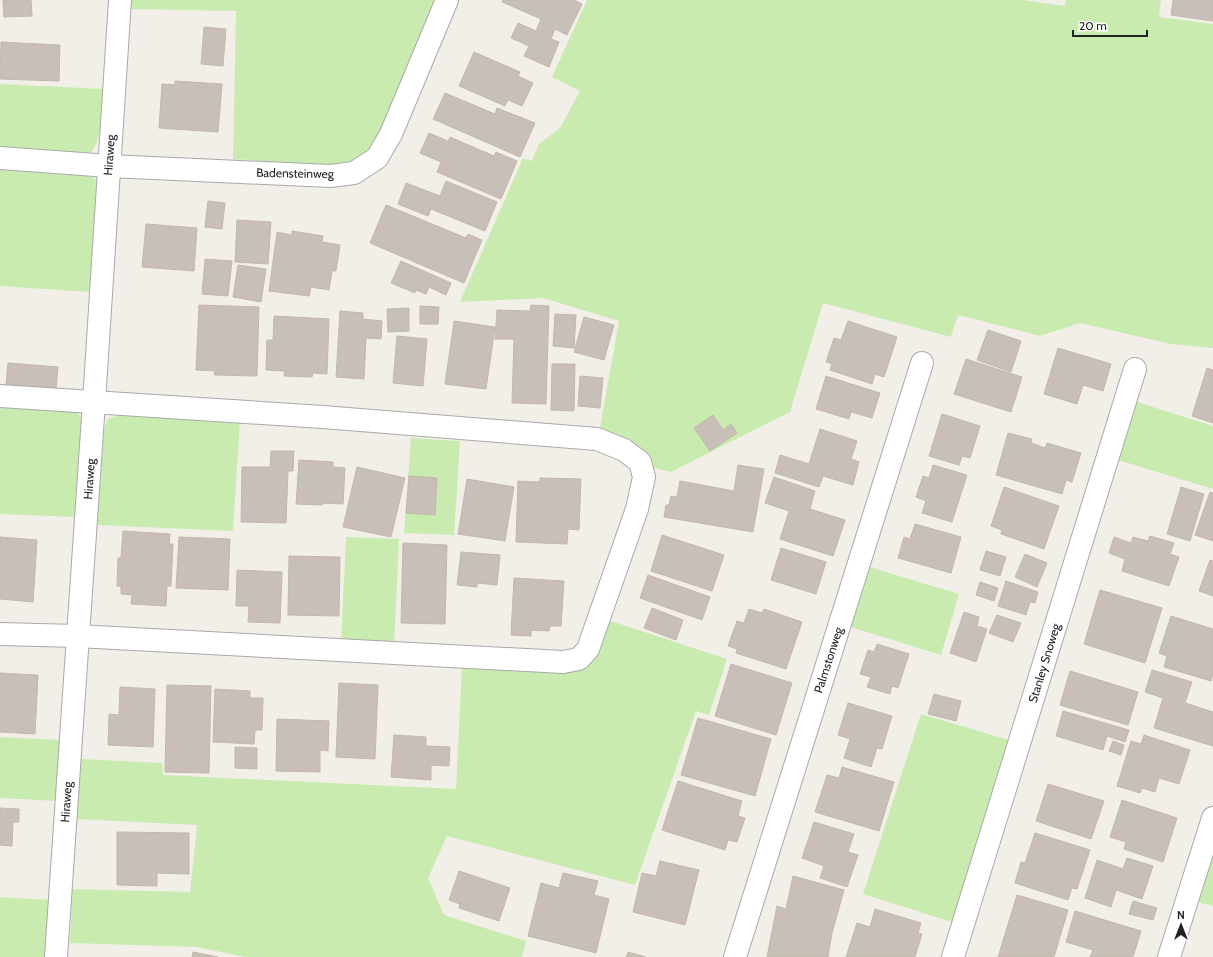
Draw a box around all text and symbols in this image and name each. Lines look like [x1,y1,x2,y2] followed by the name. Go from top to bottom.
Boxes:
[1073,12,1147,38] scale bar
[1079,18,1107,33] text: 20 m
[100,133,118,176] street label: Hiraweg
[256,165,335,181] street label: Badensteinweg
[80,457,98,500] street label: Hiraweg
[1025,621,1063,704] street label: Stanley Snoweg
[810,624,846,695] street label: Palmstonweg
[57,780,75,823] street label: Hiraweg
[1161,905,1201,945] north arrow
[1177,908,1185,922] text: N

